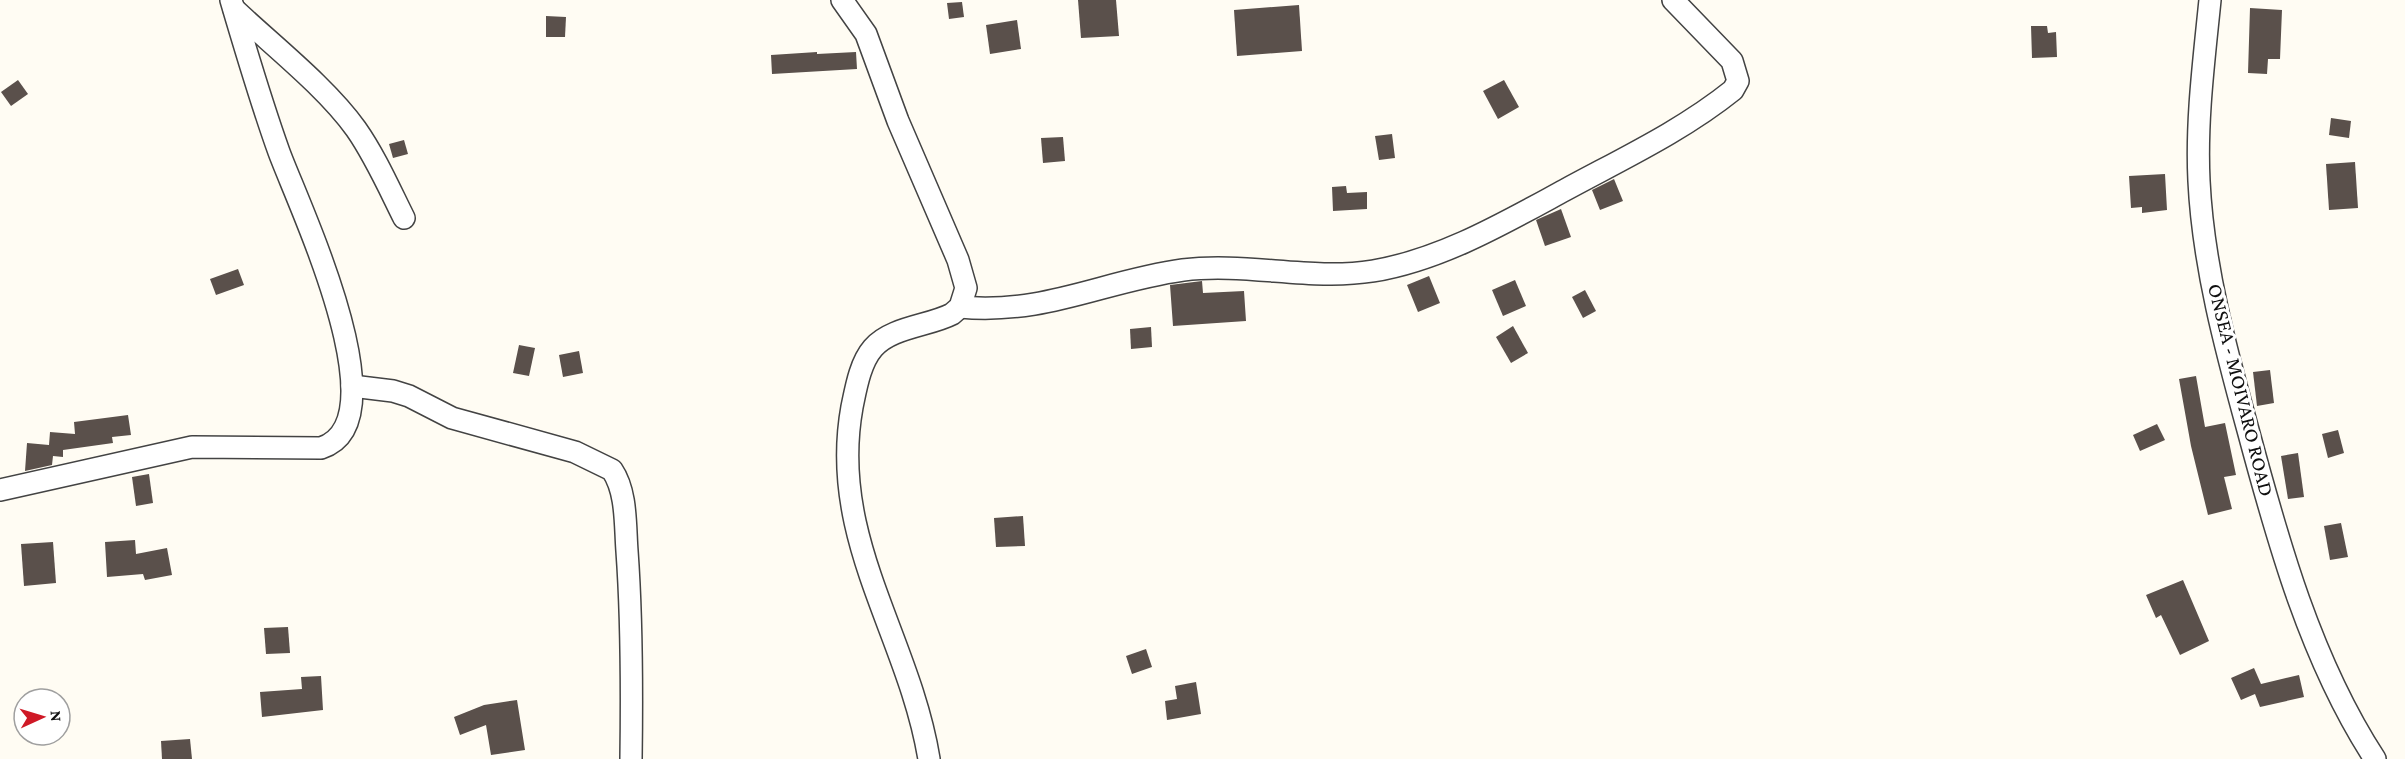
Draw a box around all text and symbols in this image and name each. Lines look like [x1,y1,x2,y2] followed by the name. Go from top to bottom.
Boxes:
[2203,281,2279,499] street label: ONSEA - MOIVARO ROAD
[12,687,72,747] north arrow
[48,710,65,722] text: N

